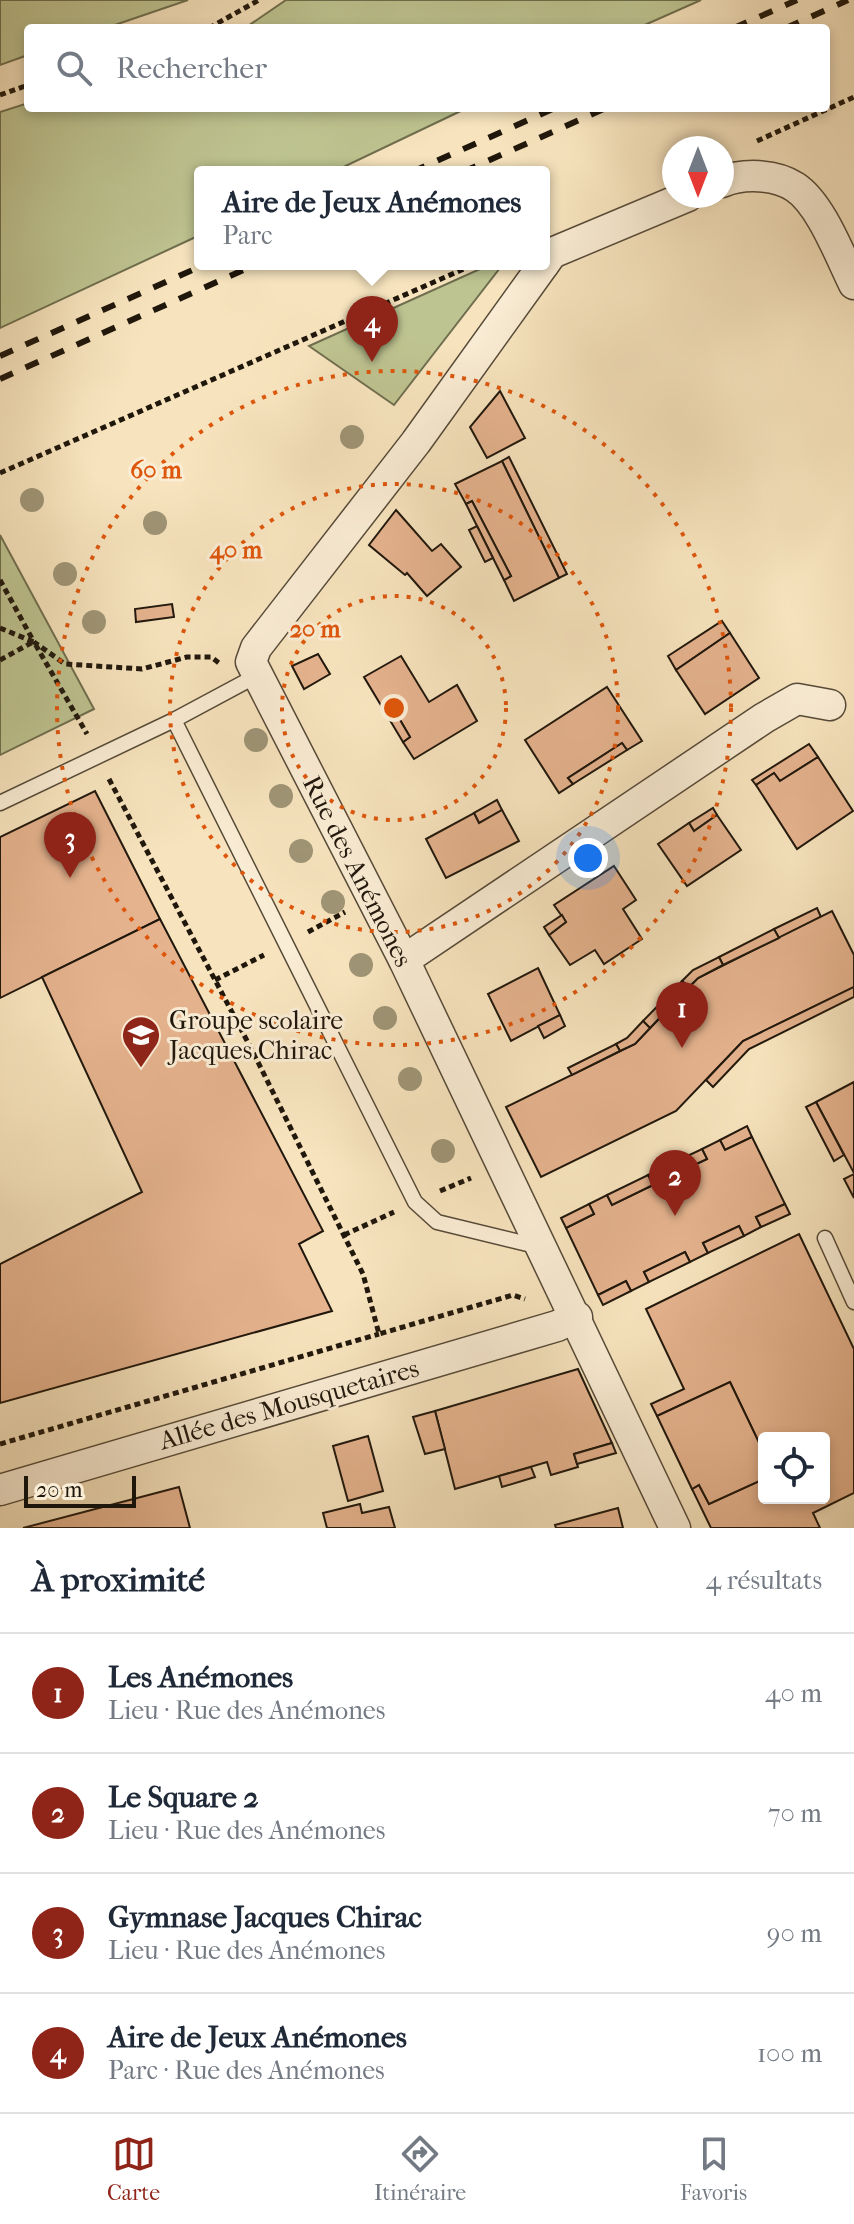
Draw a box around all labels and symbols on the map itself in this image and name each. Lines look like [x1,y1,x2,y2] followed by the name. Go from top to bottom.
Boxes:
[662,136,734,208] north arrow
[346,296,398,362] pin: 4
[130,456,183,484] text: 60 m
[209,536,263,565] text: 40 m
[290,615,341,643] text: 20 m
[380,694,408,722] centre of rings
[296,770,419,972] street label: Rue des Anémones
[44,812,96,878] pin: 3
[568,838,608,878] your location
[656,982,708,1048] pin: 1
[167,1005,343,1066] place label: Groupe scolaire Jacques Chirac
[120,1014,162,1069] school or university icon: Groupe scolaire Jacques Chirac
[649,1150,701,1216] pin: 2
[155,1353,422,1457] street label: Allée des Mousquetaires
[24,1472,136,1508] scale bar

